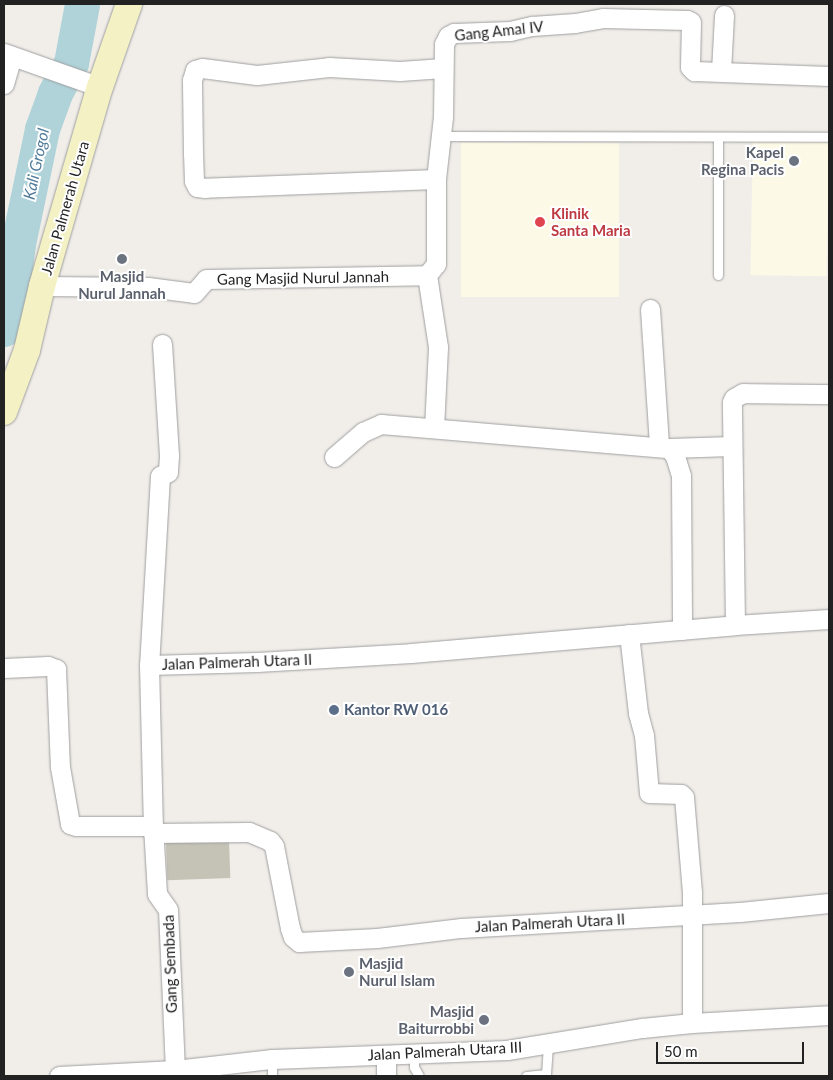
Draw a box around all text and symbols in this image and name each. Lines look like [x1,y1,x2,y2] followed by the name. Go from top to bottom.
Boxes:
[453,17,545,45] street label: Gang Amal IV
[19,127,53,201] water label: Kali Grogol
[37,139,93,277] street label: Jalan Palmerah Utara
[701,143,784,178] place label: Kapel Regina Pacis
[788,155,800,167] marker: Kapel Regina Pacis
[551,204,631,239] place label: Klinik Santa Maria
[533,215,547,229] marker: Klinik Santa Maria
[116,253,128,265] marker: Masjid Nurul Jannah
[78,267,166,302] place label: Masjid Nurul Jannah
[217,267,389,289] street label: Gang Masjid Nurul Jannah
[162,650,312,674] street label: Jalan Palmerah Utara II
[344,701,449,719] place label: Kantor RW 016
[328,704,340,716] marker: Kantor RW 016
[474,910,626,936] street label: Jalan Palmerah Utara II
[159,914,181,1014] street label: Gang Sembada
[359,954,435,989] place label: Masjid Nurul Islam
[343,966,355,978] marker: Masjid Nurul Islam
[398,1002,474,1037] place label: Masjid Baiturrobbi
[478,1014,490,1026] marker: Masjid Baiturrobbi
[658,1032,806,1064] scale bar
[367,1038,523,1064] street label: Jalan Palmerah Utara III
[664,1042,698,1060] text: 50 m

